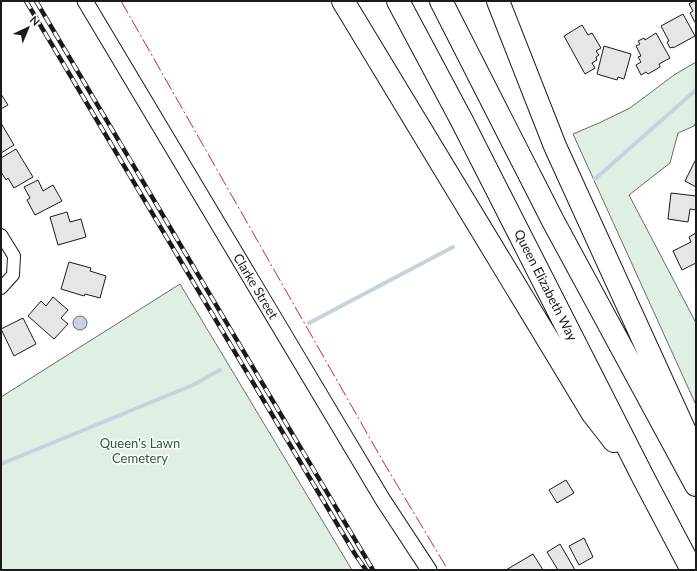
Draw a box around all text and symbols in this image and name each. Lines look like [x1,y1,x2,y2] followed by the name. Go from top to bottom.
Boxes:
[8,8,48,48] north arrow
[28,13,43,28] text: N
[511,227,581,344] street label: Queen Elizabeth Way
[230,250,282,322] street label: Clarke Street
[100,435,180,466] park label: Queen's Lawn Cemetery

